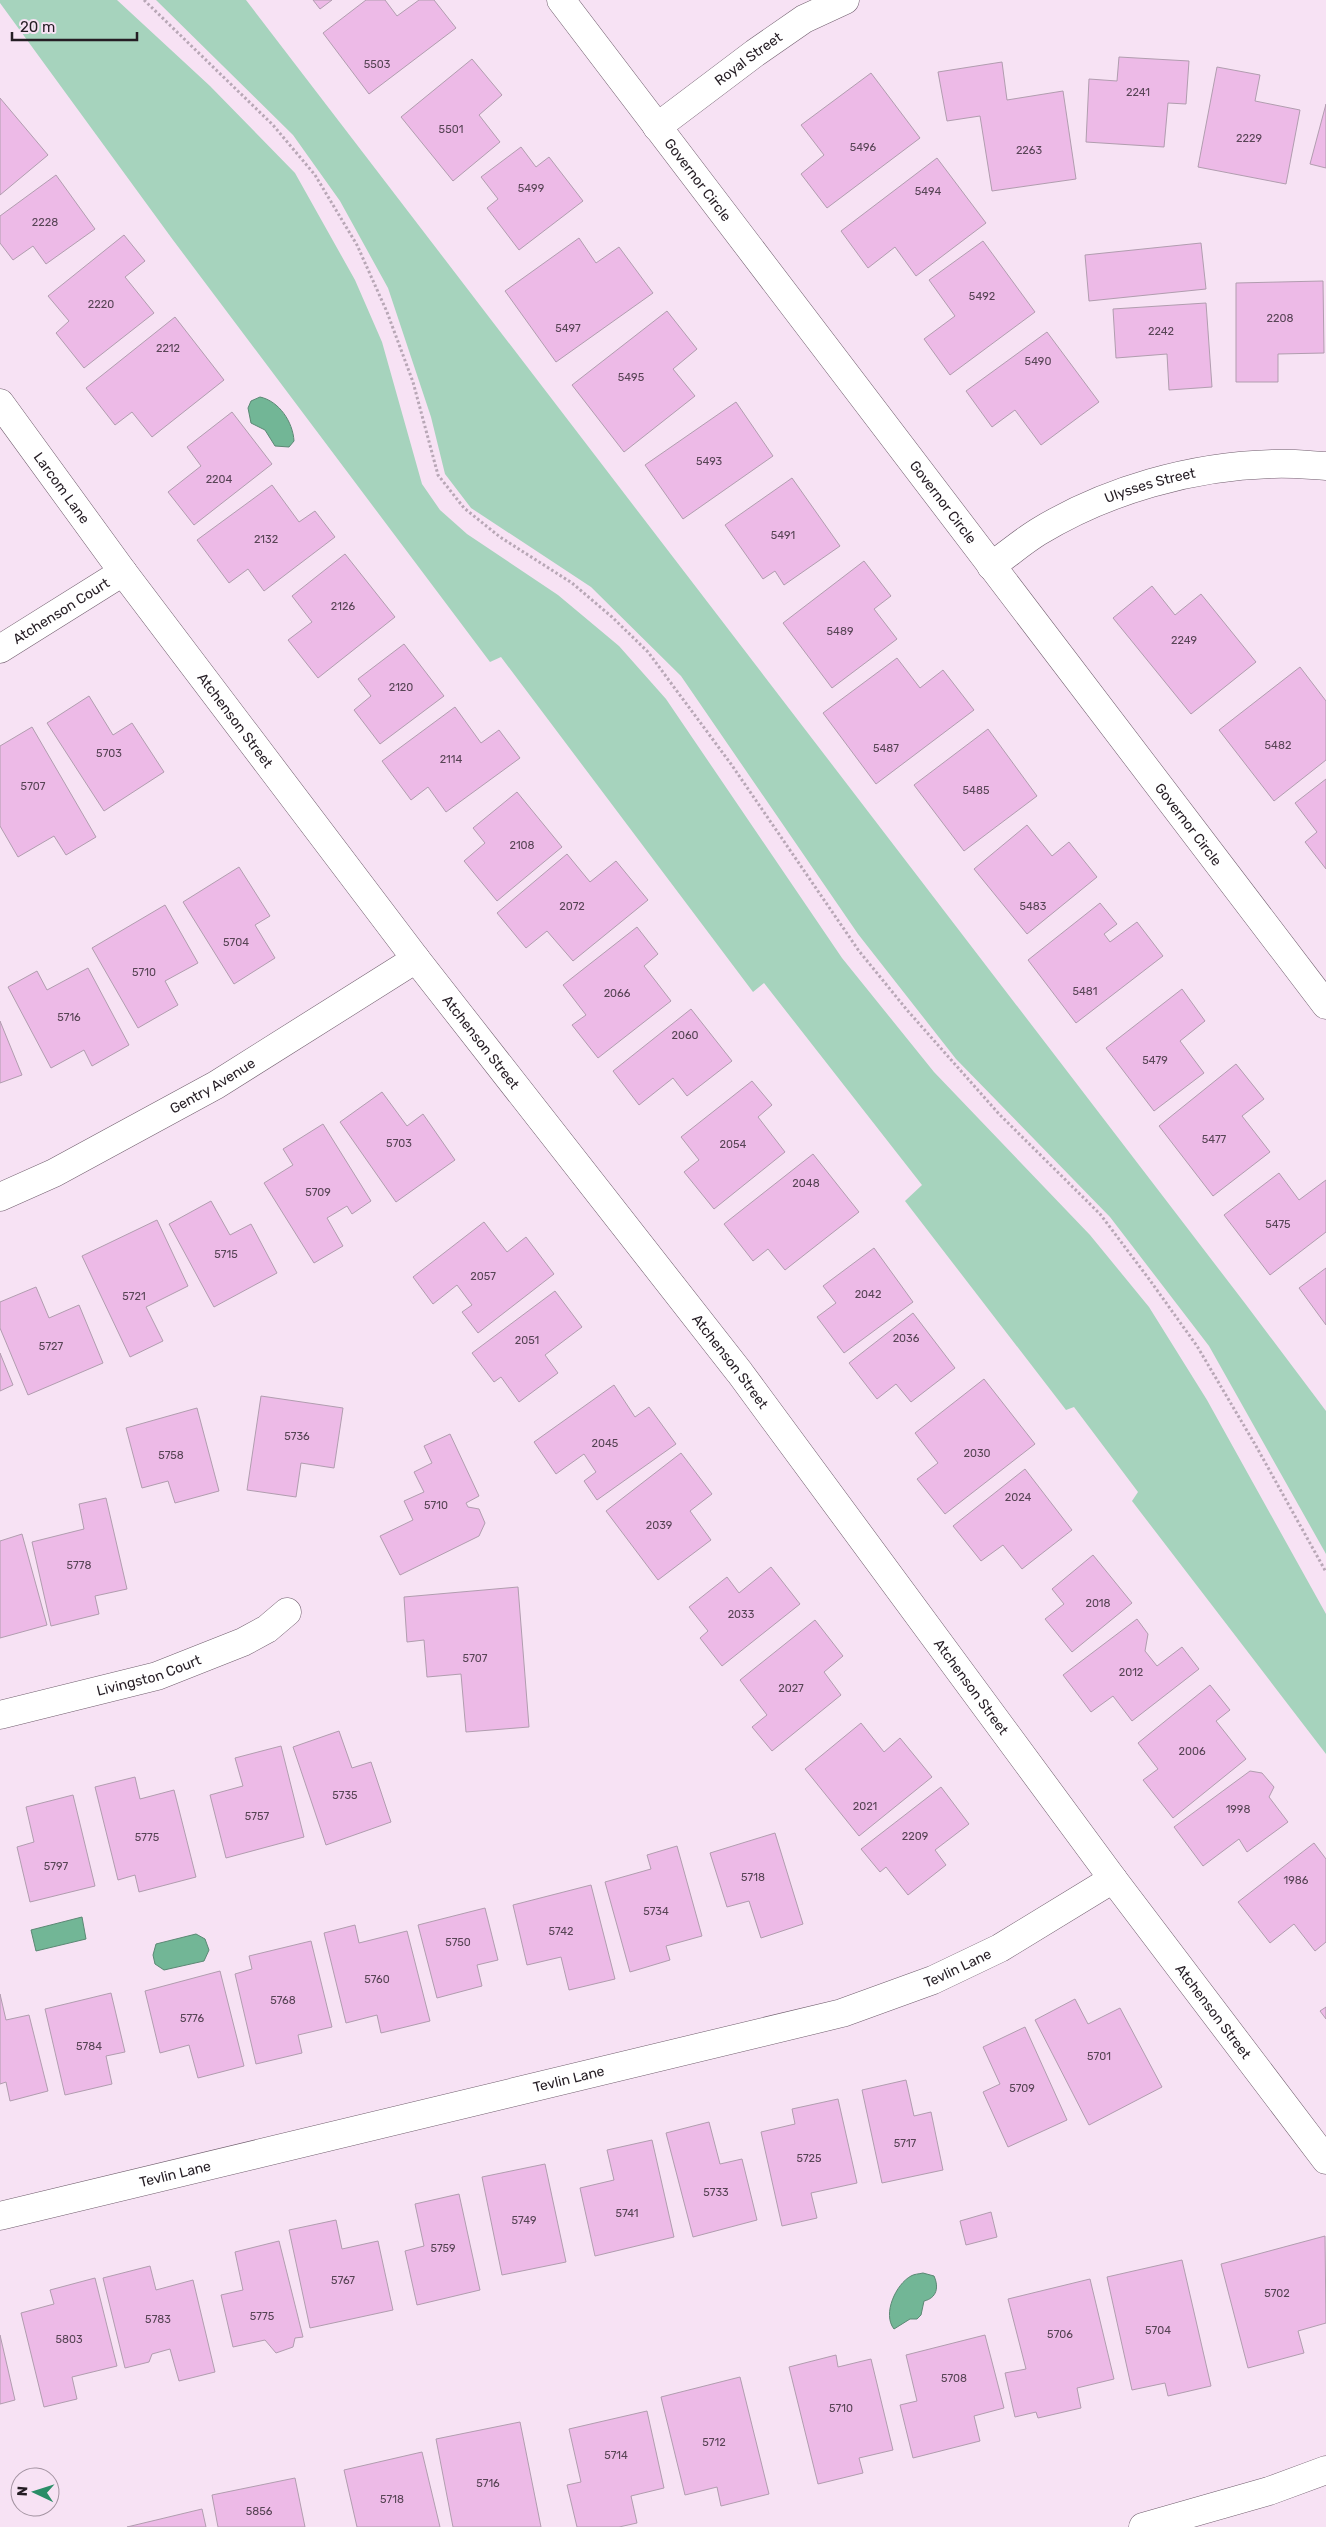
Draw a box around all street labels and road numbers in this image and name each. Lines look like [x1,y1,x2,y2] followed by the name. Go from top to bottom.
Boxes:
[711,28,786,89] street label: Royal Street
[661,135,735,225] street label: Governor Circle
[30,449,94,527] street label: Larcom Lane
[906,457,980,547] street label: Governor Circle
[1102,464,1197,507] street label: Ulysses Street
[10,574,113,647] street label: Atchenson Court
[194,669,277,772] street label: Atchenson Street
[1151,779,1226,869] street label: Governor Circle
[439,992,523,1093] street label: Atchenson Street
[167,1054,258,1117] street label: Gentry Avenue
[689,1311,772,1412] street label: Atchenson Street
[930,1636,1013,1738] street label: Atchenson Street
[95,1651,204,1699] street label: Livingston Court
[921,1945,994,1991] street label: Tevlin Lane
[1172,1961,1255,2063] street label: Atchenson Street
[531,2062,606,2096] street label: Tevlin Lane
[138,2157,213,2191] street label: Tevlin Lane

